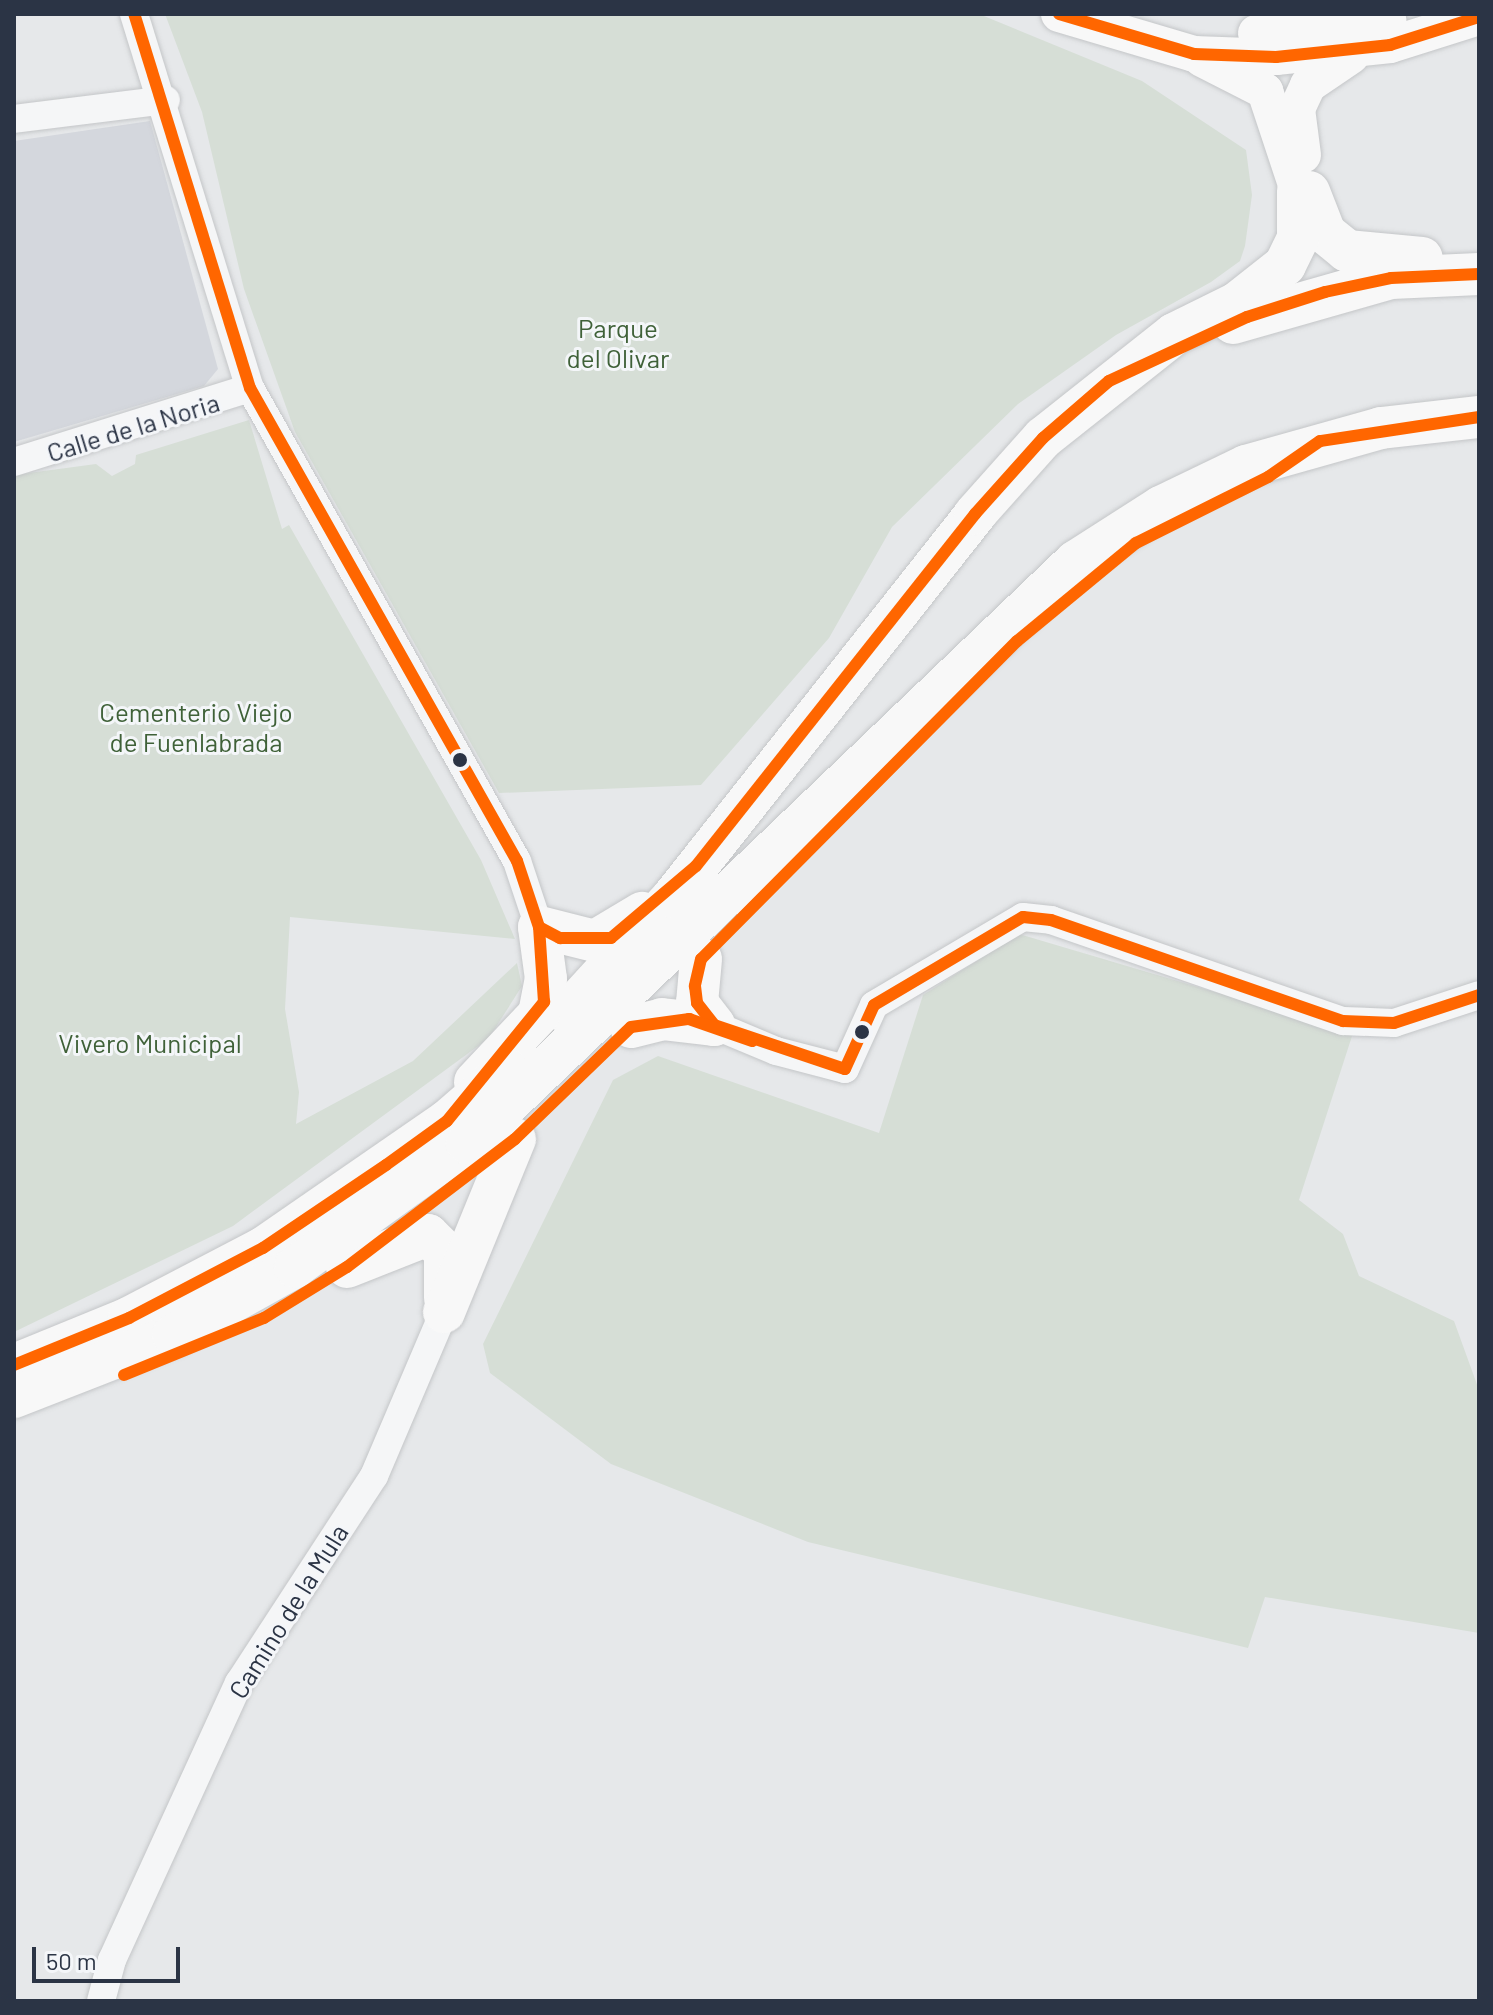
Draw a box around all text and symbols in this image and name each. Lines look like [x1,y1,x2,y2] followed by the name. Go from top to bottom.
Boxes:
[567,312,669,374] park label: Parque del Olivar
[43,386,223,468] street label: Calle de la Noria
[99,696,293,758] park label: Cementerio Viejo de Fuenlabrada
[452,752,468,768] unlabelled marker
[854,1024,870,1040] unlabelled marker
[58,1027,242,1059] park label: Vivero Municipal
[222,1518,354,1704] street label: Camino de la Mula
[36,1931,184,1981] scale bar
[46,1946,97,1975] text: 50 m

